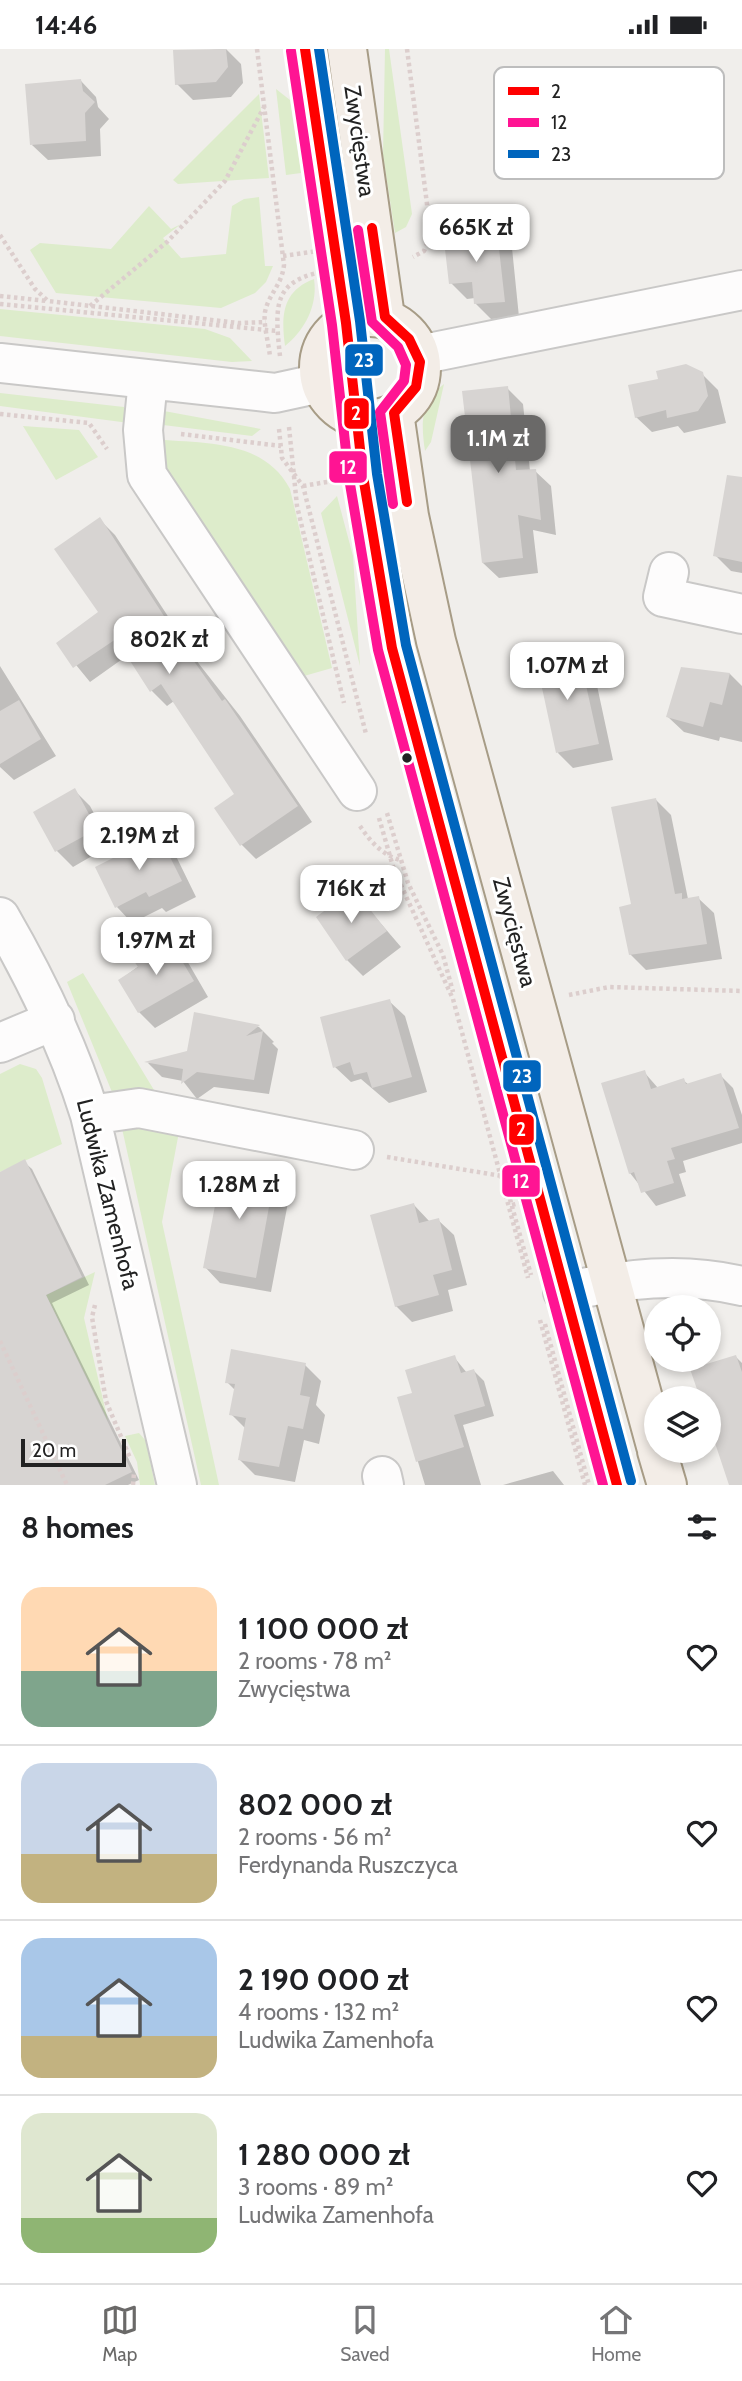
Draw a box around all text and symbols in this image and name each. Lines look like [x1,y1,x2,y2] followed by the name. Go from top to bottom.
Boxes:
[35,9,97,41] text: 14:46
[494,67,724,179] legend
[551,80,561,103] text: 2
[338,83,382,199] street label: Zwycięstwa
[551,111,567,134] text: 12
[551,143,571,166] text: 23
[411,205,541,264] pin: 665K zł
[439,213,513,241] text: 665K zł
[344,343,384,377] line badge: 23
[354,349,374,372] text: 23
[343,397,370,430] line badge: 2
[351,402,361,425] text: 2
[433,415,563,475] pin: 1.1M zł
[467,424,529,452] text: 1.1M zł
[328,450,368,484] line badge: 12
[339,456,357,479] text: 12
[104,617,234,676] pin: 802K zł
[130,625,208,653] text: 802K zł
[495,643,639,702] pin: 1.07M zł
[526,651,608,679] text: 1.07M zł
[400,751,414,765] unlabelled marker
[67,813,211,872] pin: 2.19M zł
[99,821,179,849] text: 2.19M zł
[286,865,416,925] pin: 716K zł
[316,874,386,902] text: 716K zł
[487,874,543,990] street label: Zwycięstwa
[84,918,228,977] pin: 1.97M zł
[117,926,195,954] text: 1.97M zł
[502,1059,542,1093] line badge: 23
[512,1065,532,1088] text: 23
[71,1096,145,1292] street label: Ludwika Zamenhofa
[508,1113,535,1146] line badge: 2
[516,1118,526,1141] text: 2
[167,1161,311,1221] pin: 1.28M zł
[501,1164,541,1198] line badge: 12
[199,1170,279,1198] text: 1.28M zł
[512,1170,530,1193] text: 12
[644,1295,721,1463] map controls
[644,1295,721,1372] button: locate
[644,1386,721,1463] button: layers
[21,1436,126,1468] scale bar
[32,1439,76,1462] text: 20 m
[683,1508,721,1546] icon: filters
[21,1509,134,1546] text: 8 homes
[238,1610,408,1647] text: 1 100 000 zł
[77,1615,161,1699] icon: home
[683,1638,721,1676] icon: heart
[238,1647,392,1675] text: 2 rooms · 78 m²
[238,1675,350,1703] text: Zwycięstwa
[238,1786,392,1823] text: 802 000 zł
[77,1791,161,1875] icon: home
[683,1814,721,1852] icon: heart
[238,1823,392,1851] text: 2 rooms · 56 m²
[238,1851,458,1879] text: Ferdynanda Ruszczyca
[238,1961,409,1998] text: 2 190 000 zł
[77,1966,161,2050] icon: home
[683,1989,721,2027] icon: heart
[238,1998,399,2026] text: 4 rooms · 132 m²
[238,2026,434,2054] text: Ludwika Zamenhofa
[238,2136,410,2173] text: 1 280 000 zł
[77,2141,161,2225] icon: home
[683,2164,721,2202] icon: heart
[238,2173,393,2201] text: 3 rooms · 89 m²
[238,2201,434,2229] text: Ludwika Zamenhofa
[101,2301,139,2366] tab: Map
[340,2301,390,2366] tab: Saved
[591,2301,641,2366] tab: Home

